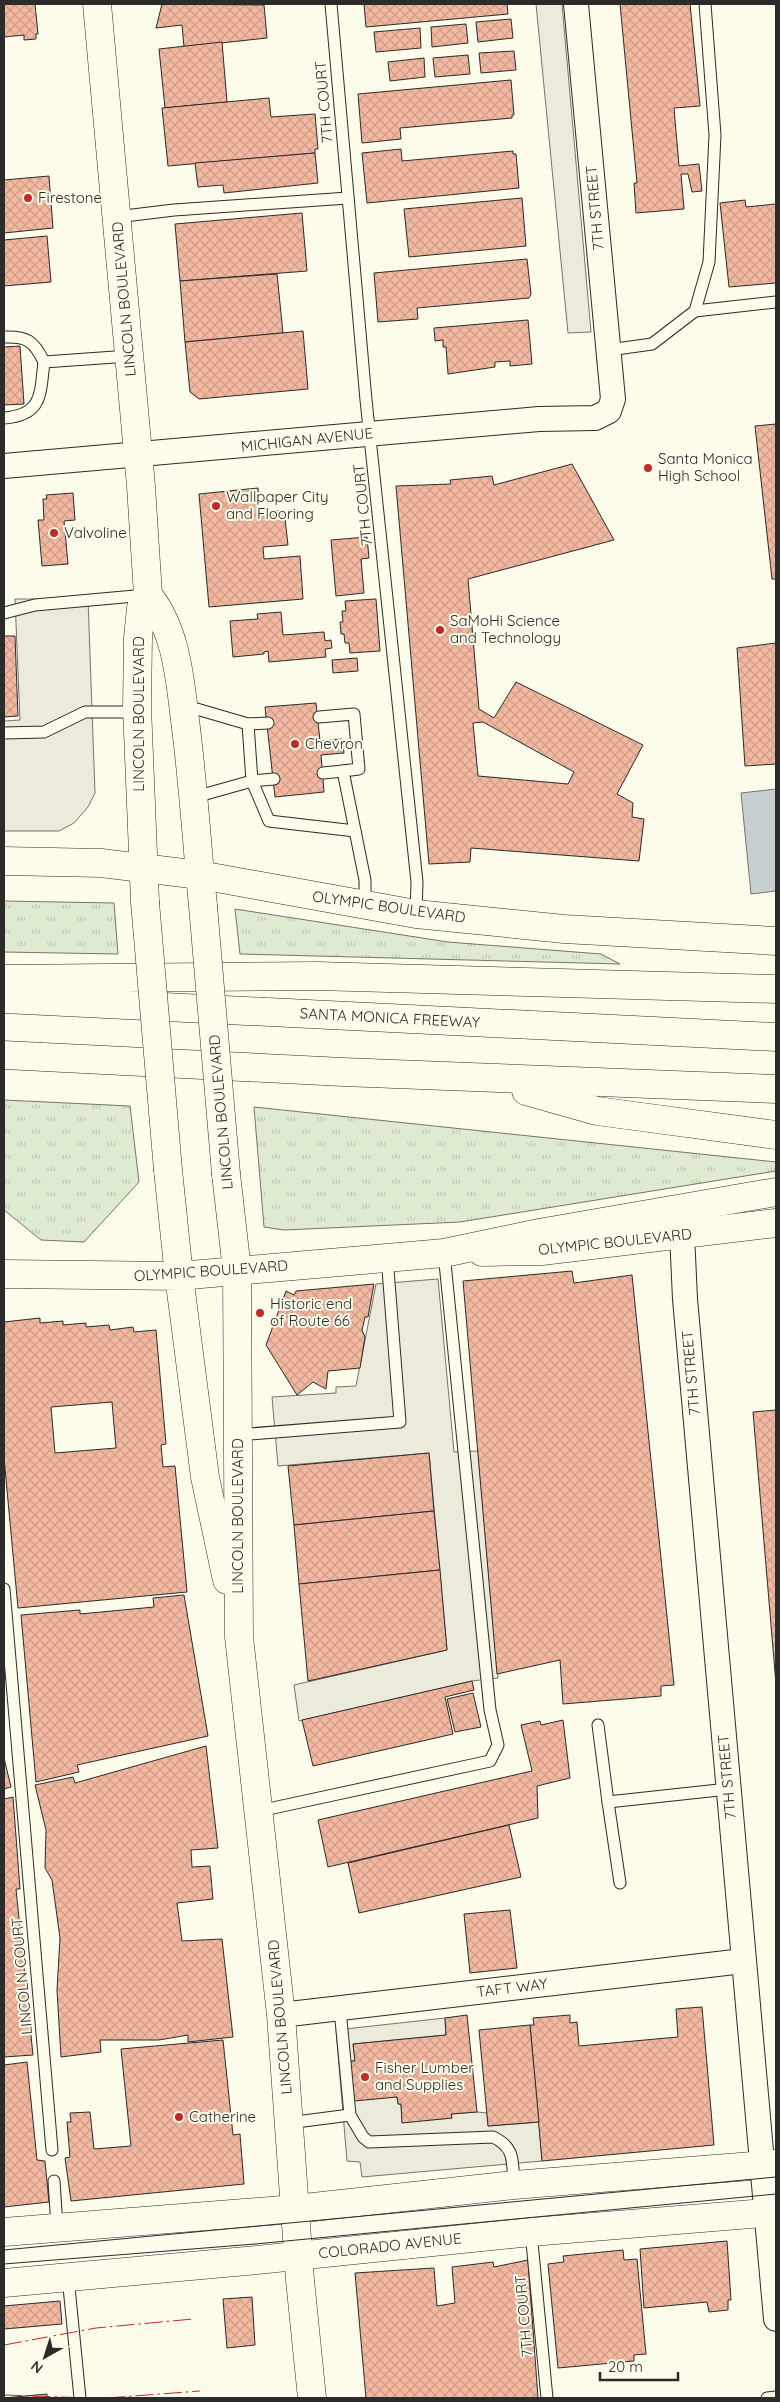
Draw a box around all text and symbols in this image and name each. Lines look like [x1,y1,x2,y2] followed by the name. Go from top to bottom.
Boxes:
[310,60,337,144] street label: 7TH COURT
[581,165,608,251] street label: 7TH STREET
[38,188,102,207] place label: Firestone
[22,192,34,204] marker: Firestone
[107,221,140,377] street label: LINCOLN BOULEVARD
[240,423,374,456] street label: MICHIGAN AVENUE
[658,449,753,485] place label: Santa Monica High School
[642,462,654,474] marker: Santa Monica High School
[349,463,376,547] street label: 7TH COURT
[226,487,329,523] place label: Wallpaper City and Flooring
[210,500,222,512] marker: Wallpaper City and Flooring
[64,523,127,542] place label: Valvoline
[48,527,60,539] marker: Valvoline
[450,611,561,647] place label: SaMoHi Science and Technology
[434,624,446,636] marker: SaMoHi Science and Technology
[129,636,148,792] street label: LINCOLN BOULEVARD
[305,734,363,753] place label: Chevron
[289,738,301,750] marker: Chevron
[311,886,467,927] street label: OLYMPIC BOULEVARD
[299,1003,481,1032] street label: SANTA MONICA FREEWAY
[204,1034,237,1190] street label: LINCOLN BOULEVARD
[537,1224,693,1259] street label: OLYMPIC BOULEVARD
[133,1256,289,1285] street label: OLYMPIC BOULEVARD
[270,1294,352,1330] place label: Historic end of Route 66
[254,1307,266,1319] marker: Historic end of Route 66
[677,1330,704,1416] street label: 7TH STREET
[228,1438,247,1594] street label: LINCOLN BOULEVARD
[713,1734,740,1820] street label: 7TH STREET
[7,1917,36,2036] street label: LINCOLN COURT
[263,1939,296,2095] street label: LINCOLN BOULEVARD
[475,1974,549,2001] street label: TAFT WAY
[375,2058,474,2094] place label: Fisher Lumber and Supplies
[359,2071,371,2083] marker: Fisher Lumber and Supplies
[189,2107,256,2126] place label: Catherine
[173,2111,185,2123] marker: Catherine
[318,2229,462,2262] street label: COLORADO AVENUE
[510,2274,537,2358] street label: 7TH COURT
[20,2332,70,2382] north arrow
[600,2350,678,2382] scale bar
[27,2357,46,2377] text: N
[608,2357,643,2376] text: 20 m

